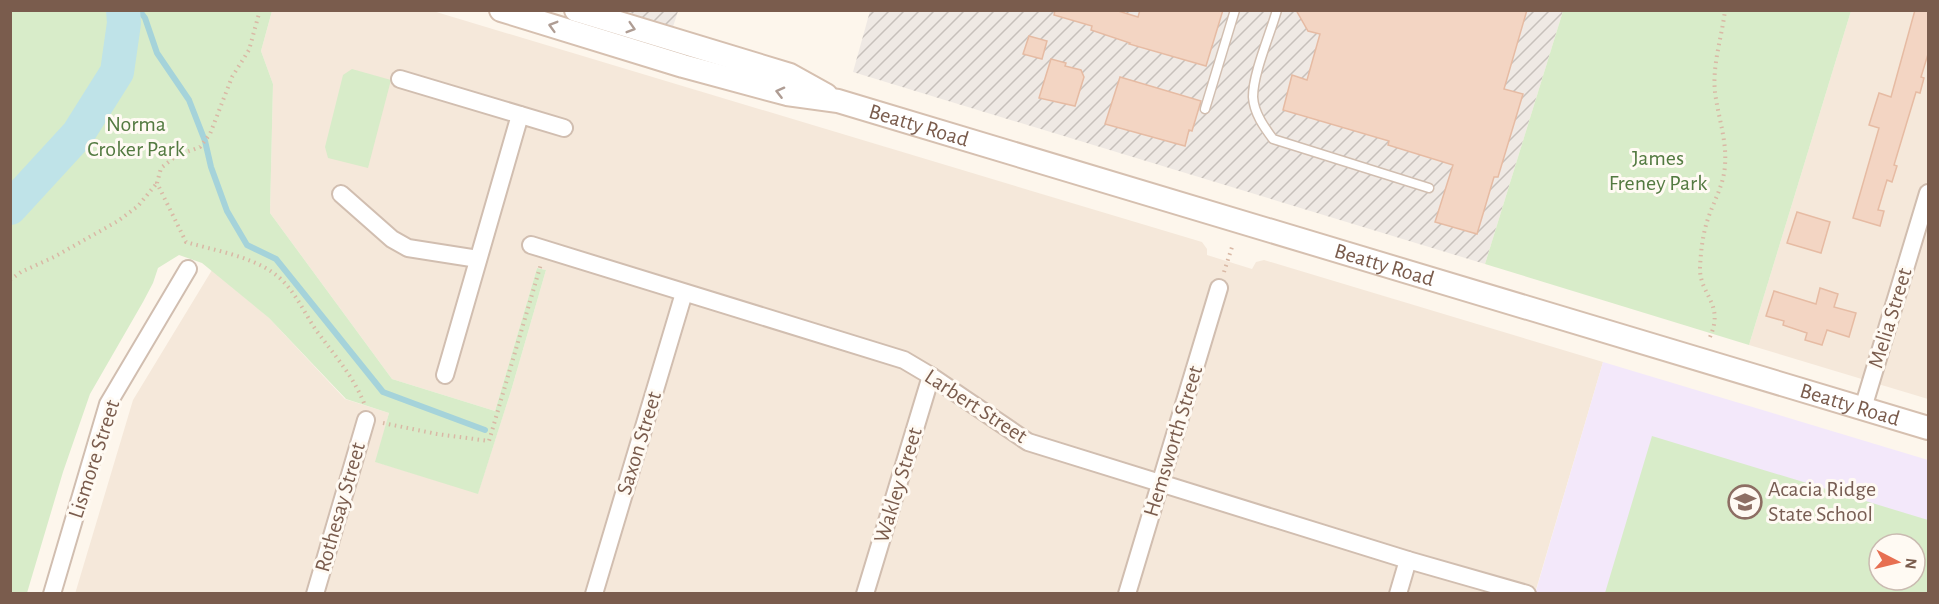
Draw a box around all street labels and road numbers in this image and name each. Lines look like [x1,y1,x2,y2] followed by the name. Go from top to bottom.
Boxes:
[866,100,971,151] street label: Beatty Road
[1332,240,1437,290] street label: Beatty Road
[1864,265,1916,371] street label: Melia Street
[1140,363,1206,519] street label: Hemsworth Street
[921,365,1031,447] street label: Larbert Street
[1797,379,1902,430] street label: Beatty Road
[613,389,665,497] street label: Saxon Street
[64,397,124,521] street label: Lismore Street
[870,425,926,545] street label: Wakley Street
[311,440,369,574] street label: Rothesay Street

